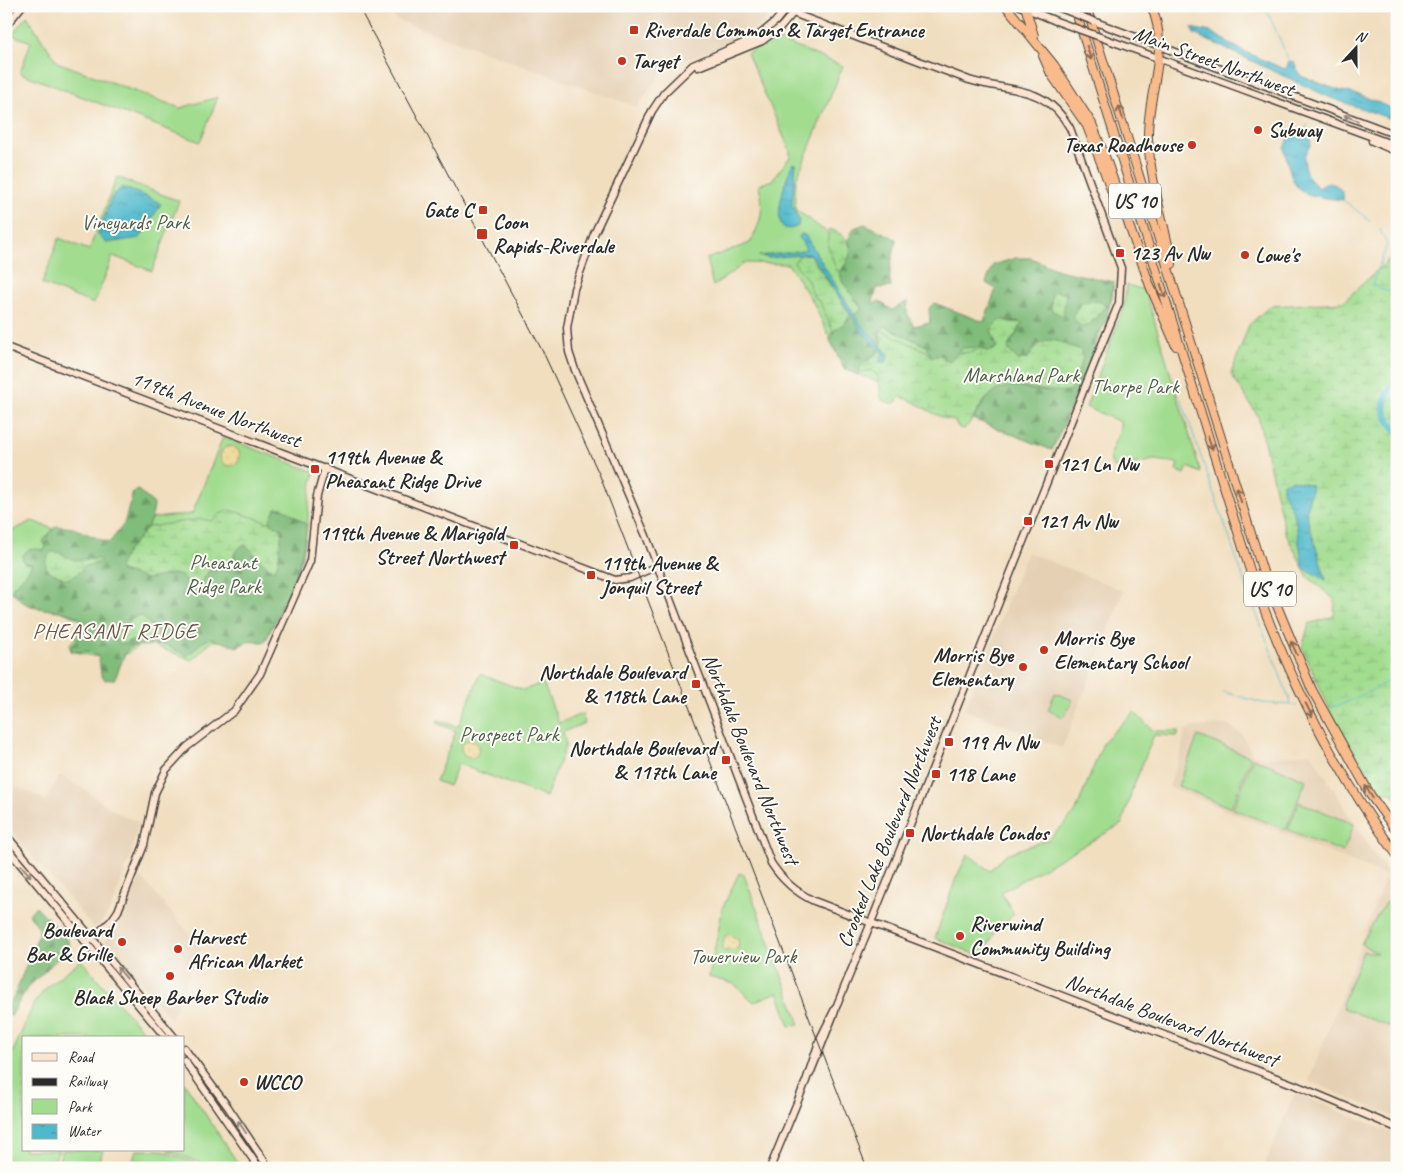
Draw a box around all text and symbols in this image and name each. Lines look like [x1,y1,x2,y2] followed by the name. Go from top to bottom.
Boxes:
[644,17,926,43] place label: Riverdale Commons & Target Entrance
[1130,20,1300,103] street label: Main Street Northwest
[1330,22,1380,72] north arrow
[628,24,640,36] marker: Riverdale Commons & Target Entrance
[1353,27,1370,47] text: N
[1085,44,1094,60] one-way arrow
[632,48,681,74] place label: Target
[616,55,628,67] marker: Target
[1115,106,1125,122] one-way arrow
[1344,113,1359,122] one-way arrow
[1268,117,1324,143] place label: Subway
[1252,124,1264,136] marker: Subway
[1063,132,1184,158] place label: Texas Roadhouse
[1186,139,1198,151] marker: Texas Roadhouse
[1109,184,1161,218] road number: US 10
[424,197,477,223] place label: Gate C
[477,204,489,216] marker: Gate C
[81,209,191,235] park label: Vineyards Park
[493,209,616,259] place label: Coon Rapids-Riverdale
[475,227,489,241] marker: Coon Rapids-Riverdale
[1130,240,1212,266] place label: 123 Av Nw
[1255,242,1302,268] place label: Lowe's
[1114,247,1126,259] marker: 123 Av Nw
[1239,249,1251,261] marker: Lowe's
[1159,283,1168,299] one-way arrow
[963,362,1080,388] park label: Marshland Park
[128,365,306,454] street label: 119th Avenue Northwest
[1091,373,1180,399] park label: Thorpe Park
[1206,434,1216,450] one-way arrow
[325,444,482,494] place label: 119th Avenue & Pheasant Ridge Drive
[1059,451,1141,477] place label: 121 Ln Nw
[1043,458,1055,470] marker: 121 Ln Nw
[309,463,321,475] marker: 119th Avenue & Pheasant Ridge Drive
[1234,487,1244,503] one-way arrow
[1038,508,1120,534] place label: 121 Av Nw
[1022,515,1034,527] marker: 121 Av Nw
[319,520,508,570] place label: 119th Avenue & Marigold Street Northwest
[508,539,520,551] marker: 119th Avenue & Marigold Street Northwest
[185,549,263,599] park label: Pheasant Ridge Park
[599,550,720,600] place label: 119th Avenue & Jonquil Street
[585,569,597,581] marker: 119th Avenue & Jonquil Street
[1244,572,1296,606] road number: US 10
[33,617,200,645] district label: PHEASANT RIDGE
[1054,625,1192,675] place label: Morris Bye Elementary School
[1288,641,1298,656] one-way arrow
[931,642,1016,692] place label: Morris Bye Elementary
[1038,644,1050,656] marker: Morris Bye Elementary School
[697,650,806,871] street label: Northdale Boulevard Northwest
[539,659,690,709] place label: Northdale Boulevard & 118th Lane
[1017,661,1029,673] marker: Morris Bye Elementary
[690,678,702,690] marker: Northdale Boulevard & 118th Lane
[1305,702,1314,717] one-way arrow
[831,711,948,951] street label: Crooked Lake Boulevard Northwest
[460,721,561,747] park label: Prospect Park
[959,729,1041,755] place label: 119 Av Nw
[569,735,720,785] place label: Northdale Boulevard & 117th Lane
[943,736,955,748] marker: 119 Av Nw
[720,754,732,766] marker: Northdale Boulevard & 117th Lane
[946,761,1016,787] place label: 118 Lane
[930,768,942,780] marker: 118 Lane
[1364,785,1374,799] one-way arrow
[920,820,1051,846] place label: Northdale Condos
[904,827,916,839] marker: Northdale Condos
[21,865,32,878] one-way arrow
[970,911,1112,962] place label: Riverwind Community Building
[25,917,116,967] place label: Boulevard Bar & Grille
[188,924,304,974] place label: Harvest African Market
[954,930,966,942] marker: Riverwind Community Building
[116,936,128,948] marker: Boulevard Bar & Grille
[172,943,184,955] marker: Harvest African Market
[690,943,797,969] park label: Towerview Park
[117,967,128,980] one-way arrow
[1062,967,1285,1074] street label: Northdale Boulevard Northwest
[164,970,176,982] marker: Black Sheep Barber Studio
[73,984,270,1010] place label: Black Sheep Barber Studio
[22,1036,185,1152] legend
[68,1048,95,1067] text: Road
[254,1069,304,1095] place label: WCCO
[68,1072,109,1091] text: Railway
[238,1076,250,1088] marker: WCCO
[68,1098,93,1117] text: Park
[237,1120,247,1134] one-way arrow
[68,1122,102,1141] text: Water

